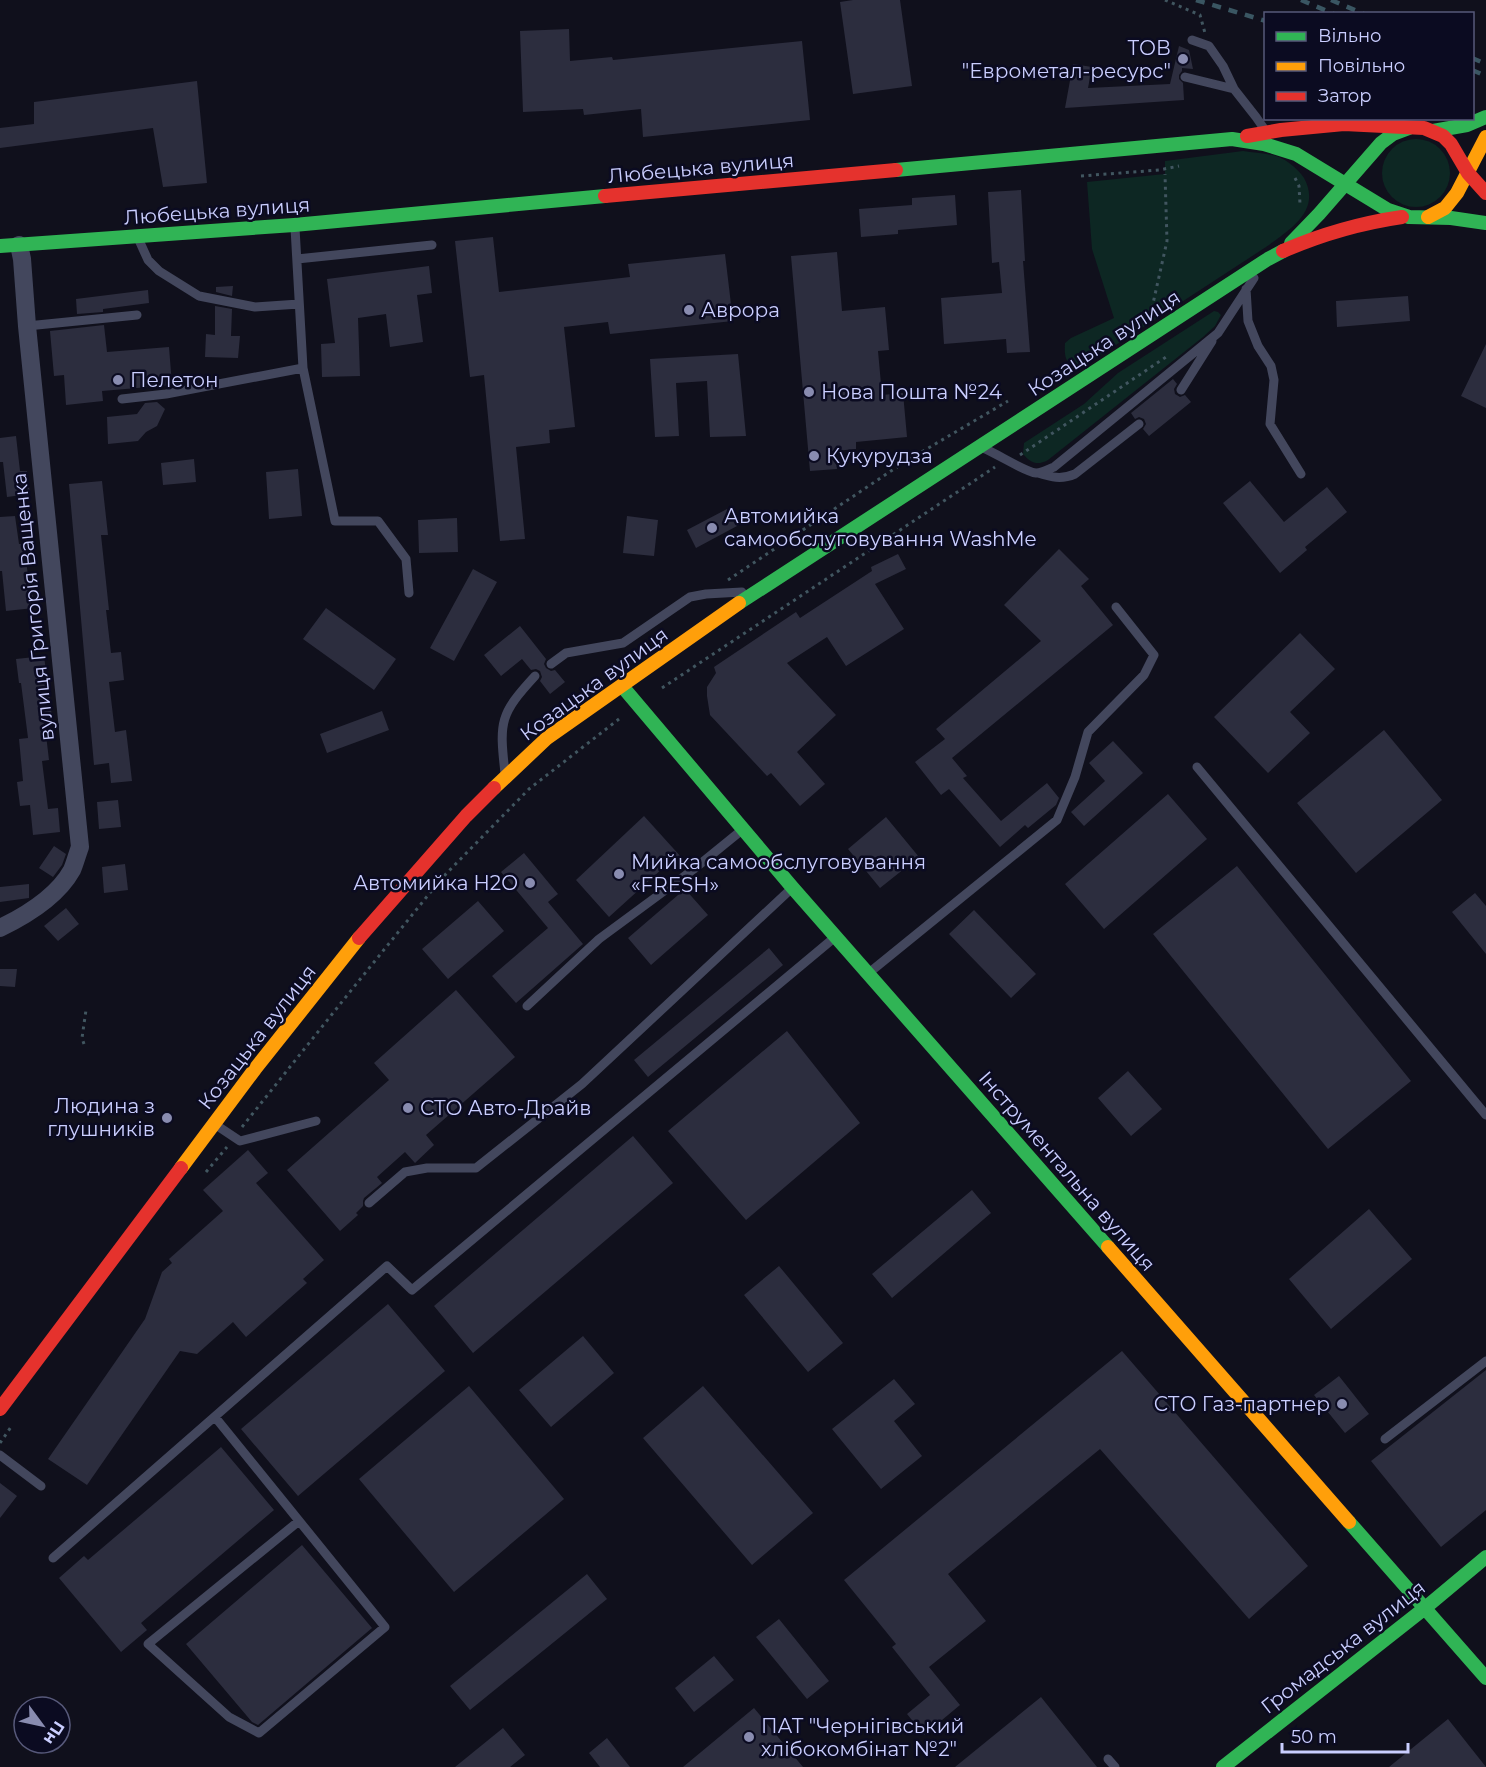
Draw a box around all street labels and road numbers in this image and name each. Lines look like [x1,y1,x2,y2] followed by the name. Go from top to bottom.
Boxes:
[607,148,795,188] street label: Любецька вулиця
[123,193,311,229] street label: Любецька вулиця
[1023,285,1185,401] street label: Козацька вулиця
[7,472,59,742] street label: вулиця Григорія Ващенка
[515,622,673,746] street label: Козацька вулиця
[193,960,321,1114] street label: Козацька вулиця
[974,1066,1160,1276] street label: Інструментальна вулиця
[1256,1575,1430,1719] street label: Громадська вулиця

